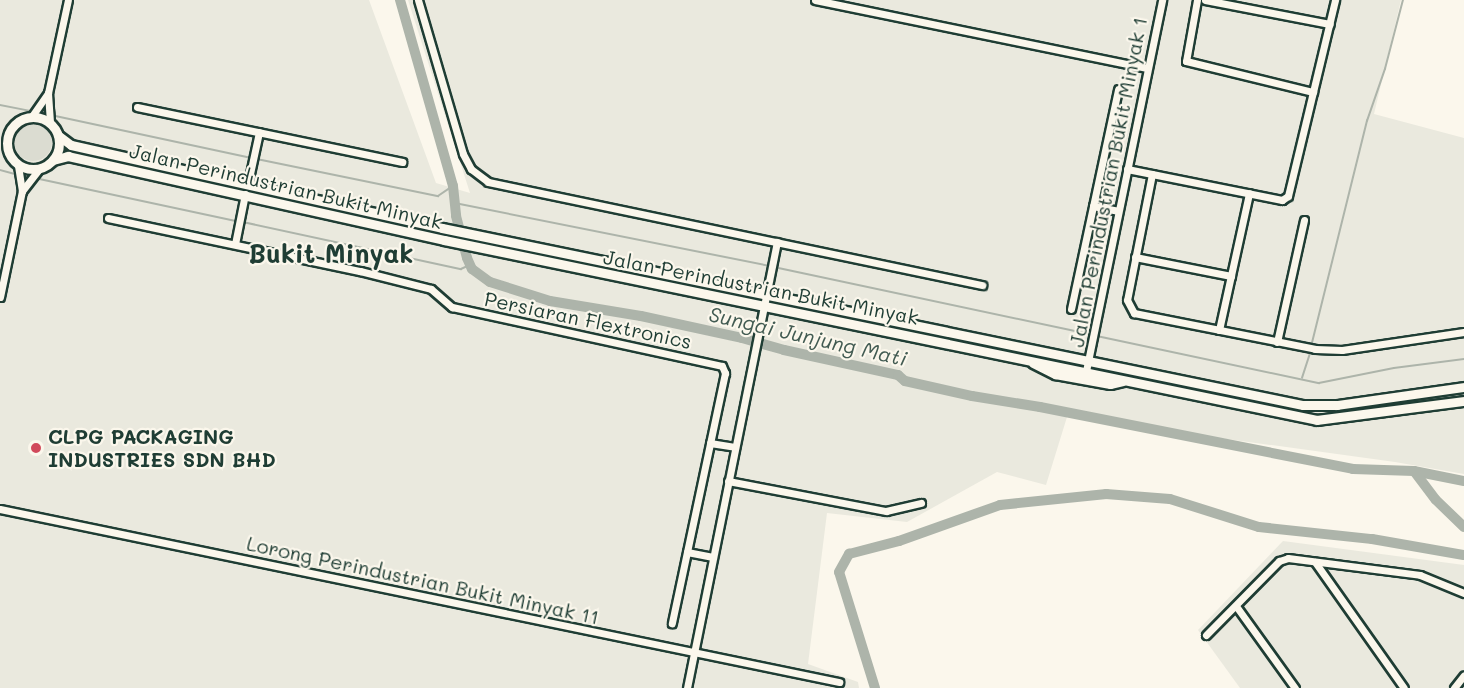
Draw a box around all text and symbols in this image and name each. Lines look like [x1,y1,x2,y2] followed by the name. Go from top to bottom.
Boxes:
[1064,15,1152,349] street label: Jalan Perindustrian Bukit Minyak 1
[127,138,445,234] street label: Jalan Perindustrian Bukit Minyak
[249,238,413,270] district label: Bukit Minyak
[601,245,921,329] street label: Jalan Perindustrian Bukit Minyak
[482,286,694,354] street label: Persiaran Flextronics
[706,301,910,371] water label: Sungai Junjung Mati
[48,424,276,471] place label: CLPG PACKAGING INDUSTRIES SDN BHD
[29,441,43,455] marker: CLPG PACKAGING INDUSTRIES SDN BHD
[245,531,601,629] street label: Lorong Perindustrian Bukit Minyak 11

